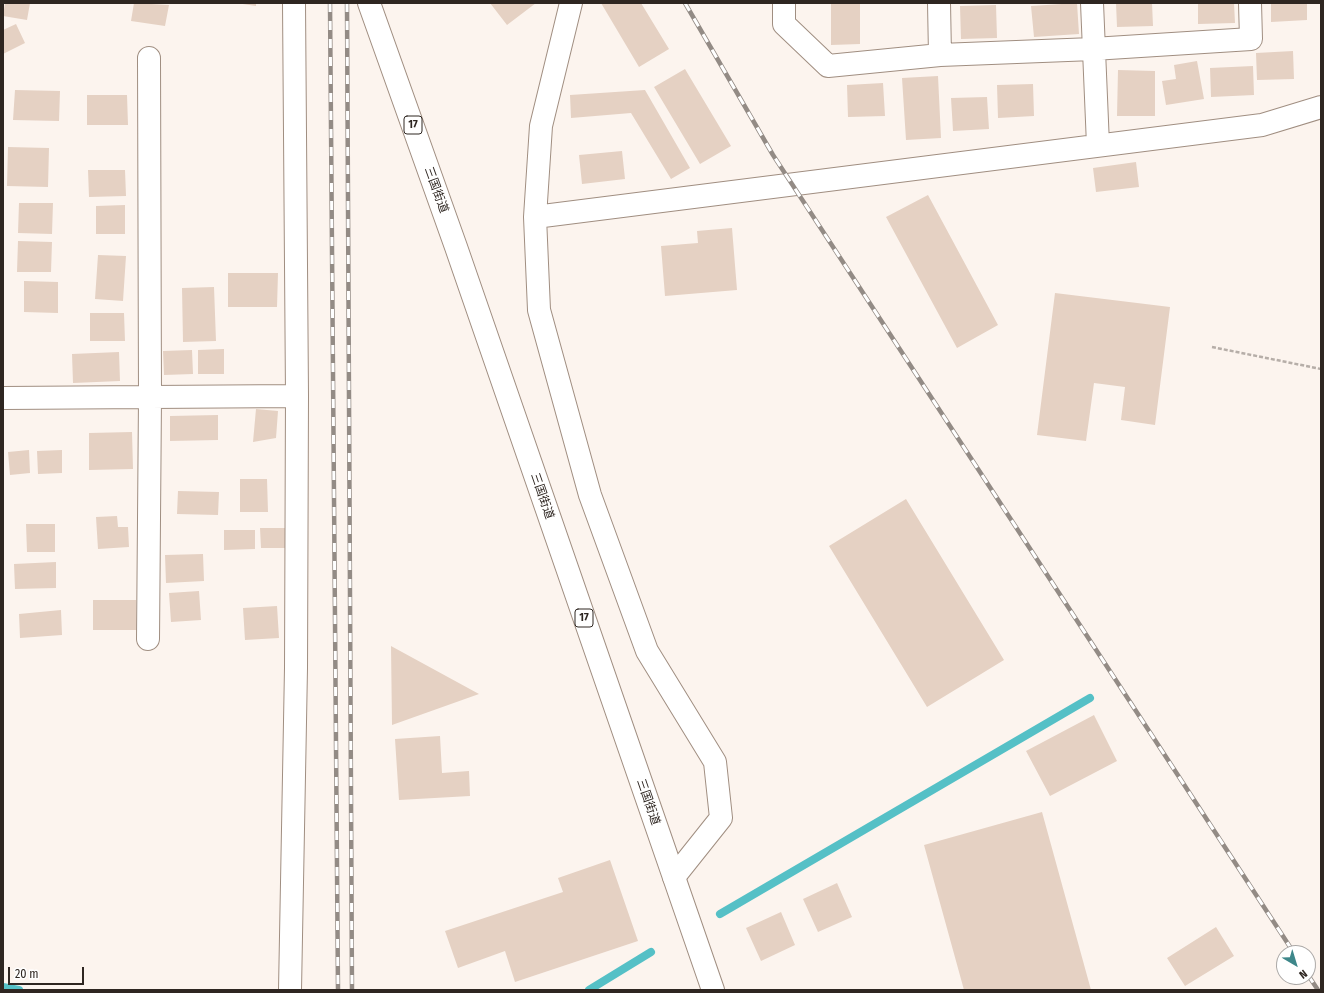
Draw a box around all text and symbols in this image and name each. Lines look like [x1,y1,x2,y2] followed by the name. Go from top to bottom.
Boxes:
[404,116,422,134] road number: 17
[421,165,451,215] street label: 三国街道
[527,471,557,521] street label: 三国街道
[575,609,593,627] road number: 17
[633,777,663,827] street label: 三国街道
[1276,945,1316,985] north arrow
[10,959,86,985] scale bar
[15,967,39,981] text: 20 m
[1296,967,1310,981] text: N

